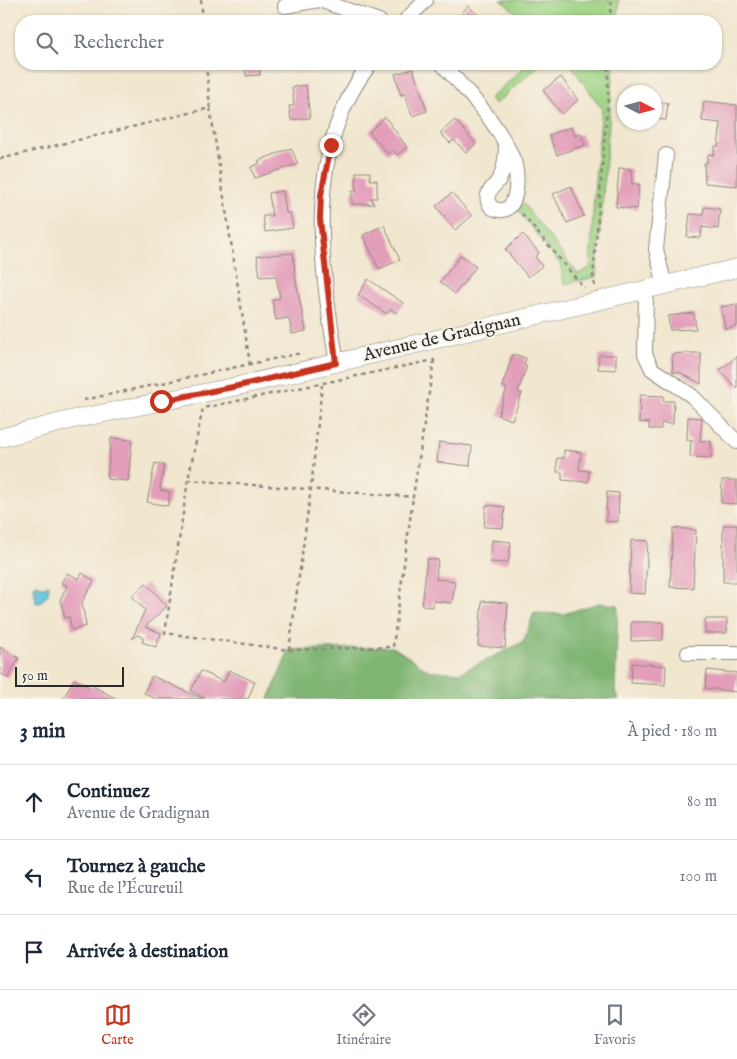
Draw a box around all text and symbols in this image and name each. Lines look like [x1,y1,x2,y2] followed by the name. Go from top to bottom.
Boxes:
[15,15,722,70] search box
[33,29,61,57] icon: search
[73,31,164,55] text: Rechercher
[617,85,662,130] north arrow
[320,134,343,157] route end
[360,309,523,367] street label: Avenue de Gradignan
[150,390,173,413] route start
[15,664,124,687] scale bar
[22,667,48,685] text: 50 m
[20,718,65,745] text: 3 min
[628,722,717,742] text: À pied · 180 m
[67,780,150,804] text: Continuez
[20,788,48,816] icon: ahead
[687,792,717,812] text: 80 m
[67,804,210,824] text: Avenue de Gradignan
[67,855,206,879] text: Tournez à gauche
[20,863,48,891] icon: left
[680,867,717,887] text: 100 m
[67,879,183,899] text: Rue de l'Écureuil
[20,938,48,966] icon: arrive
[67,940,228,964] text: Arrivée à destination
[101,1001,134,1049] tab: Carte
[336,1001,391,1049] tab: Itinéraire
[594,1001,636,1049] tab: Favoris

